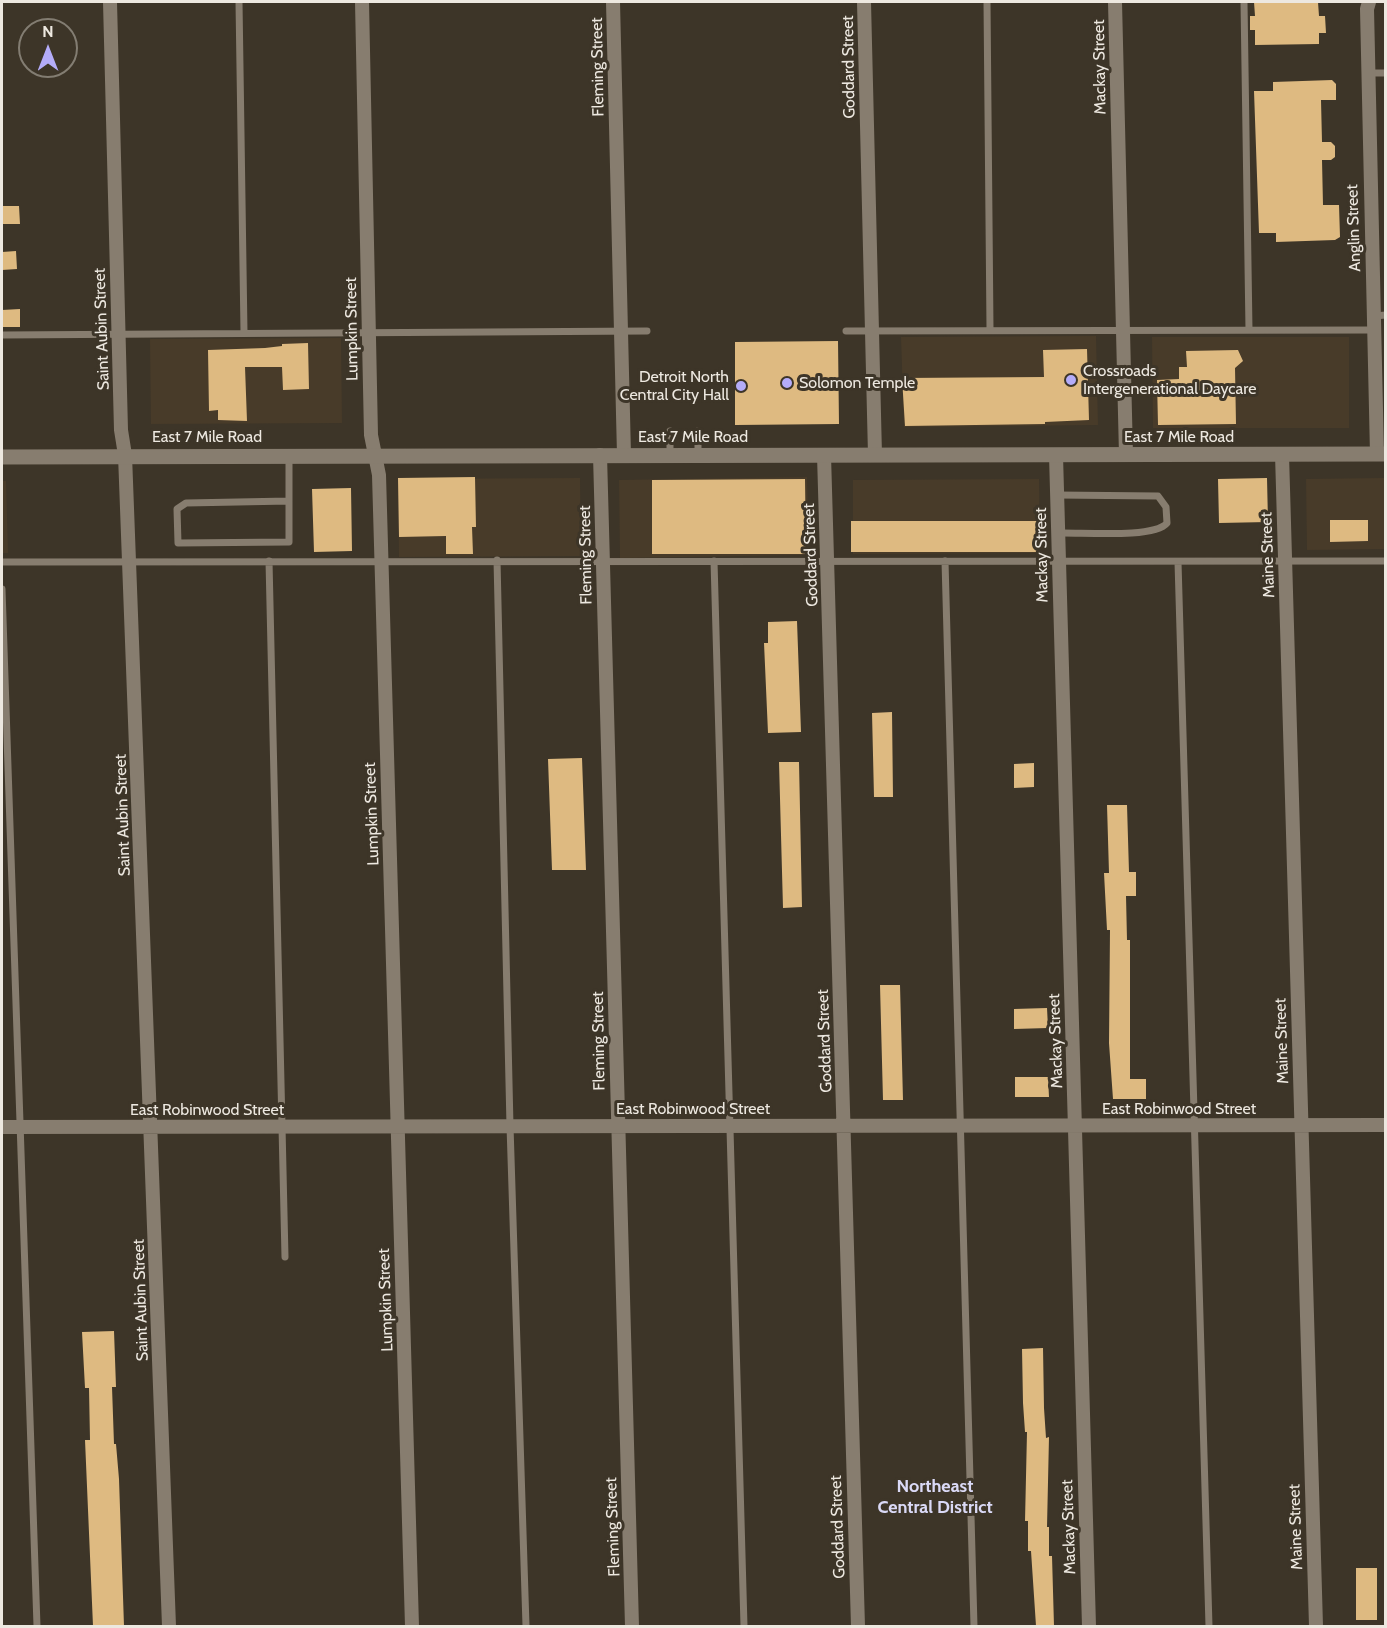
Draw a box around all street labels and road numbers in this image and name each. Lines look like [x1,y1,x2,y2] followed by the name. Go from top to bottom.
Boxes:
[838,15,860,119] street label: Goddard Street
[588,17,608,117] street label: Fleming Street
[1090,19,1110,115] street label: Mackay Street
[1343,184,1365,272] street label: Anglin Street
[90,268,114,390] street label: Saint Aubin Street
[341,277,363,381] street label: Lumpkin Street
[152,427,262,447] street label: East 7 Mile Road
[638,427,748,447] street label: East 7 Mile Road
[1124,427,1234,447] street label: East 7 Mile Road
[800,503,822,607] street label: Goddard Street
[576,505,596,605] street label: Fleming Street
[1032,507,1052,603] street label: Mackay Street
[1257,512,1279,598] street label: Maine Street
[111,754,135,876] street label: Saint Aubin Street
[361,762,383,866] street label: Lumpkin Street
[814,989,836,1093] street label: Goddard Street
[589,991,609,1091] street label: Fleming Street
[1045,993,1067,1089] street label: Mackay Street
[1271,998,1293,1084] street label: Maine Street
[616,1099,770,1119] street label: East Robinwood Street
[1102,1099,1256,1119] street label: East Robinwood Street
[130,1100,284,1120] street label: East Robinwood Street
[129,1239,153,1361] street label: Saint Aubin Street
[375,1248,397,1352] street label: Lumpkin Street
[827,1475,849,1579] street label: Goddard Street
[602,1477,624,1577] street label: Fleming Street
[1058,1479,1080,1575] street label: Mackay Street
[1285,1484,1307,1570] street label: Maine Street

